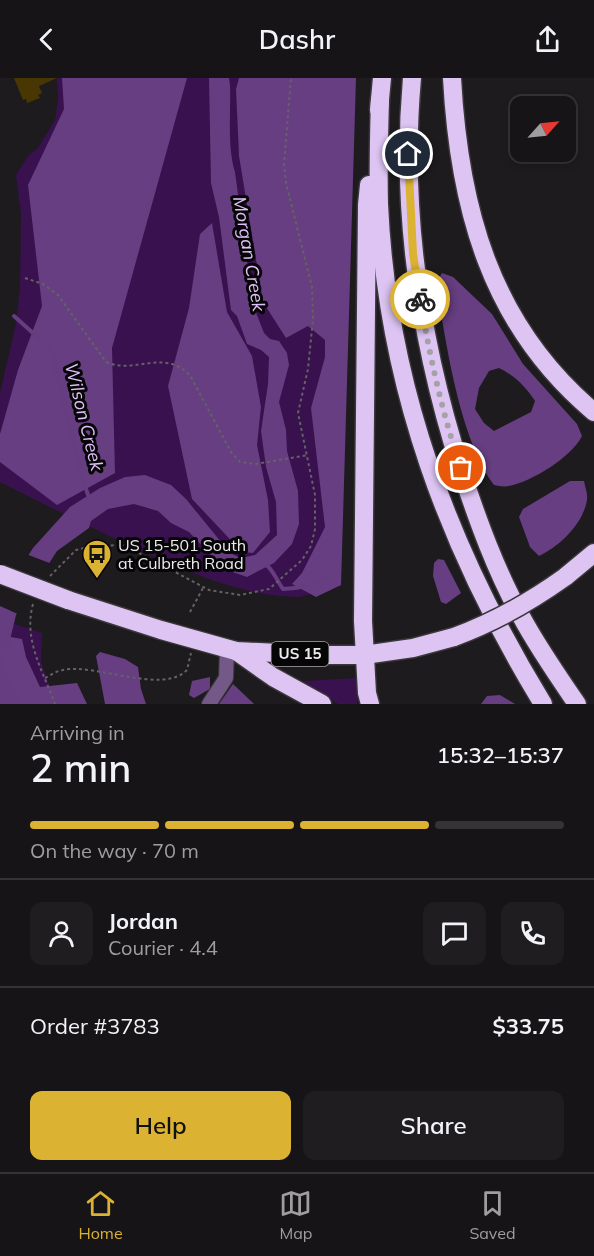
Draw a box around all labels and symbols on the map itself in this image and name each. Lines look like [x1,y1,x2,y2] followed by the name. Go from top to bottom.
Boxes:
[510,96,576,162] north arrow
[382,128,433,179] pin
[228,194,271,314] water label: Morgan Creek
[390,269,450,329] courier
[60,360,109,474] water label: Wilson Creek
[435,442,486,493] pin
[118,535,246,573] place label: US 15-501 South at Culbreth Road
[81,538,113,580] bus stop icon: US 15-501 South at Culbreth Road
[272,642,328,666] road number: US 15

